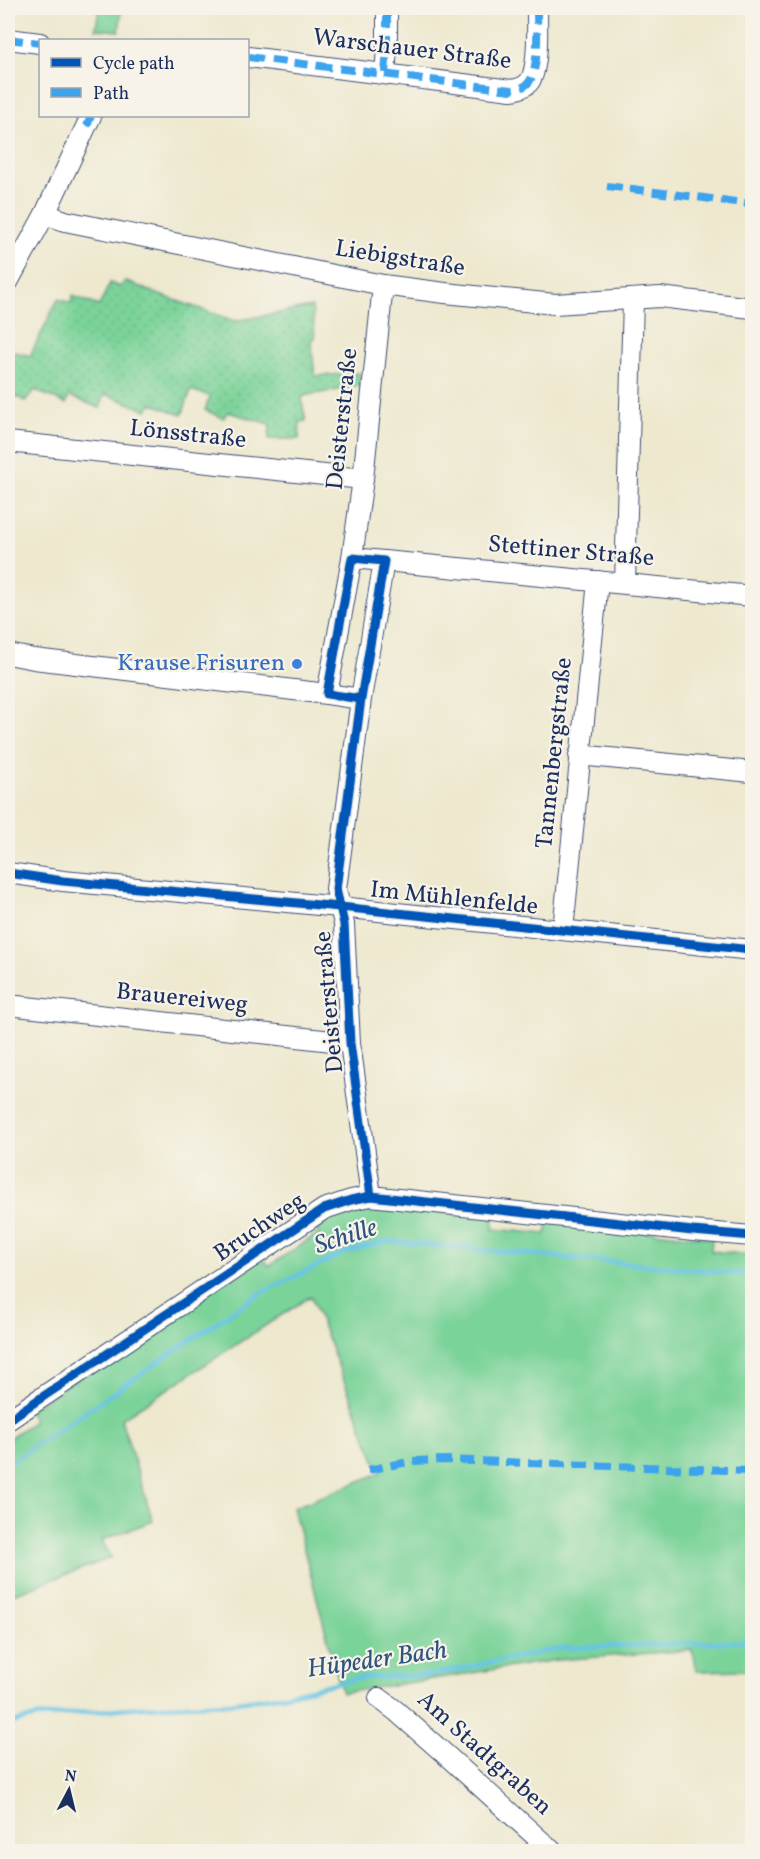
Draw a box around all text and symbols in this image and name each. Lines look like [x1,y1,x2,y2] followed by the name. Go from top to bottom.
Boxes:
[311,21,513,79] street label: Warschauer Straße
[39,39,249,117] legend
[93,52,175,77] text: Cycle path
[93,82,129,107] text: Path
[333,232,467,286] street label: Liebigstraße
[319,346,367,492] street label: Deisterstraße
[128,412,248,458] street label: Lönsstraße
[487,528,655,576] street label: Stettiner Straße
[117,647,285,681] place label: Krause Frisuren
[528,656,582,850] street label: Tannenbergstraße
[290,657,304,671] marker: Krause Frisuren
[368,873,540,925] street label: Im Mühlenfelde
[307,930,353,1074] street label: Deisterstraße
[114,975,250,1023] street label: Brauereiweg
[207,1185,313,1271] street label: Bruchweg
[310,1210,382,1264] water label: Schille
[305,1632,449,1688] water label: Hüpeder Bach
[409,1684,559,1824] street label: Am Stadtgraben
[39,1760,99,1820] north arrow
[63,1765,78,1789] text: N

